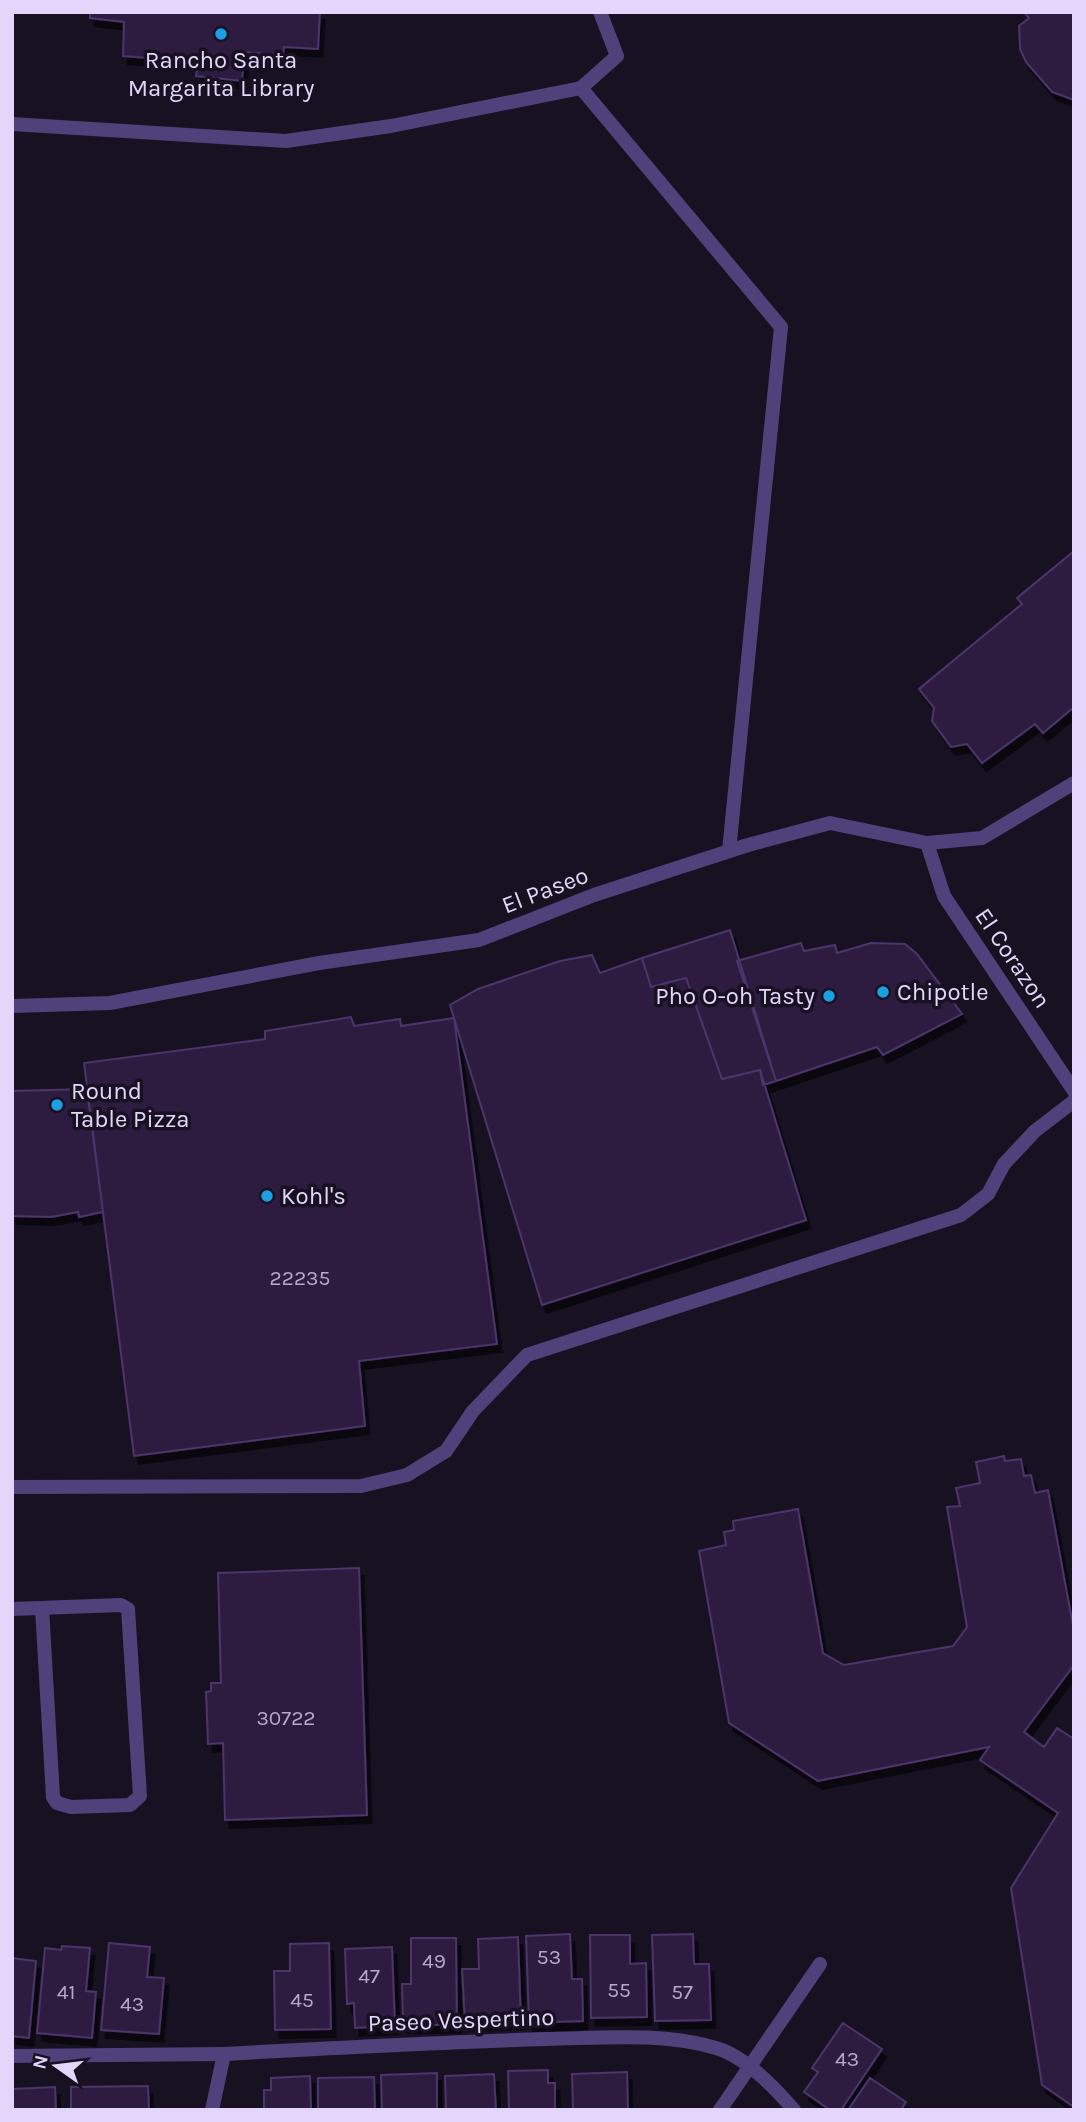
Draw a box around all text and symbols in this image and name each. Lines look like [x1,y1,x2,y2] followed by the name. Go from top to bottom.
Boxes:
[213,26,229,42] marker: Rancho Santa Margarita Library
[128,46,314,102] place label: Rancho Santa Margarita Library
[498,861,592,919] street label: El Paseo
[969,903,1057,1013] street label: El Corazon
[897,978,989,1006] place label: Chipotle
[655,982,815,1010] place label: Pho O-oh Tasty
[875,984,891,1000] marker: Chipotle
[821,988,837,1004] marker: Pho O-oh Tasty
[71,1077,190,1133] place label: Round Table Pizza
[49,1097,65,1113] marker: Round Table Pizza
[281,1182,346,1210] place label: Kohl's
[259,1188,275,1204] marker: Kohl's
[270,1266,330,1290] house number: 22235
[256,1706,316,1730] house number: 30722
[537,1945,561,1969] house number: 53
[422,1949,446,1973] house number: 49
[358,1964,380,1988] house number: 47
[607,1978,631,2002] house number: 55
[57,1980,75,2004] house number: 41
[671,1980,693,2004] house number: 57
[290,1988,314,2012] house number: 45
[120,1992,144,2016] house number: 43
[367,2003,555,2037] street label: Paseo Vespertino
[21,2031,91,2101] north arrow
[835,2047,859,2071] house number: 43
[28,2053,53,2071] text: N

